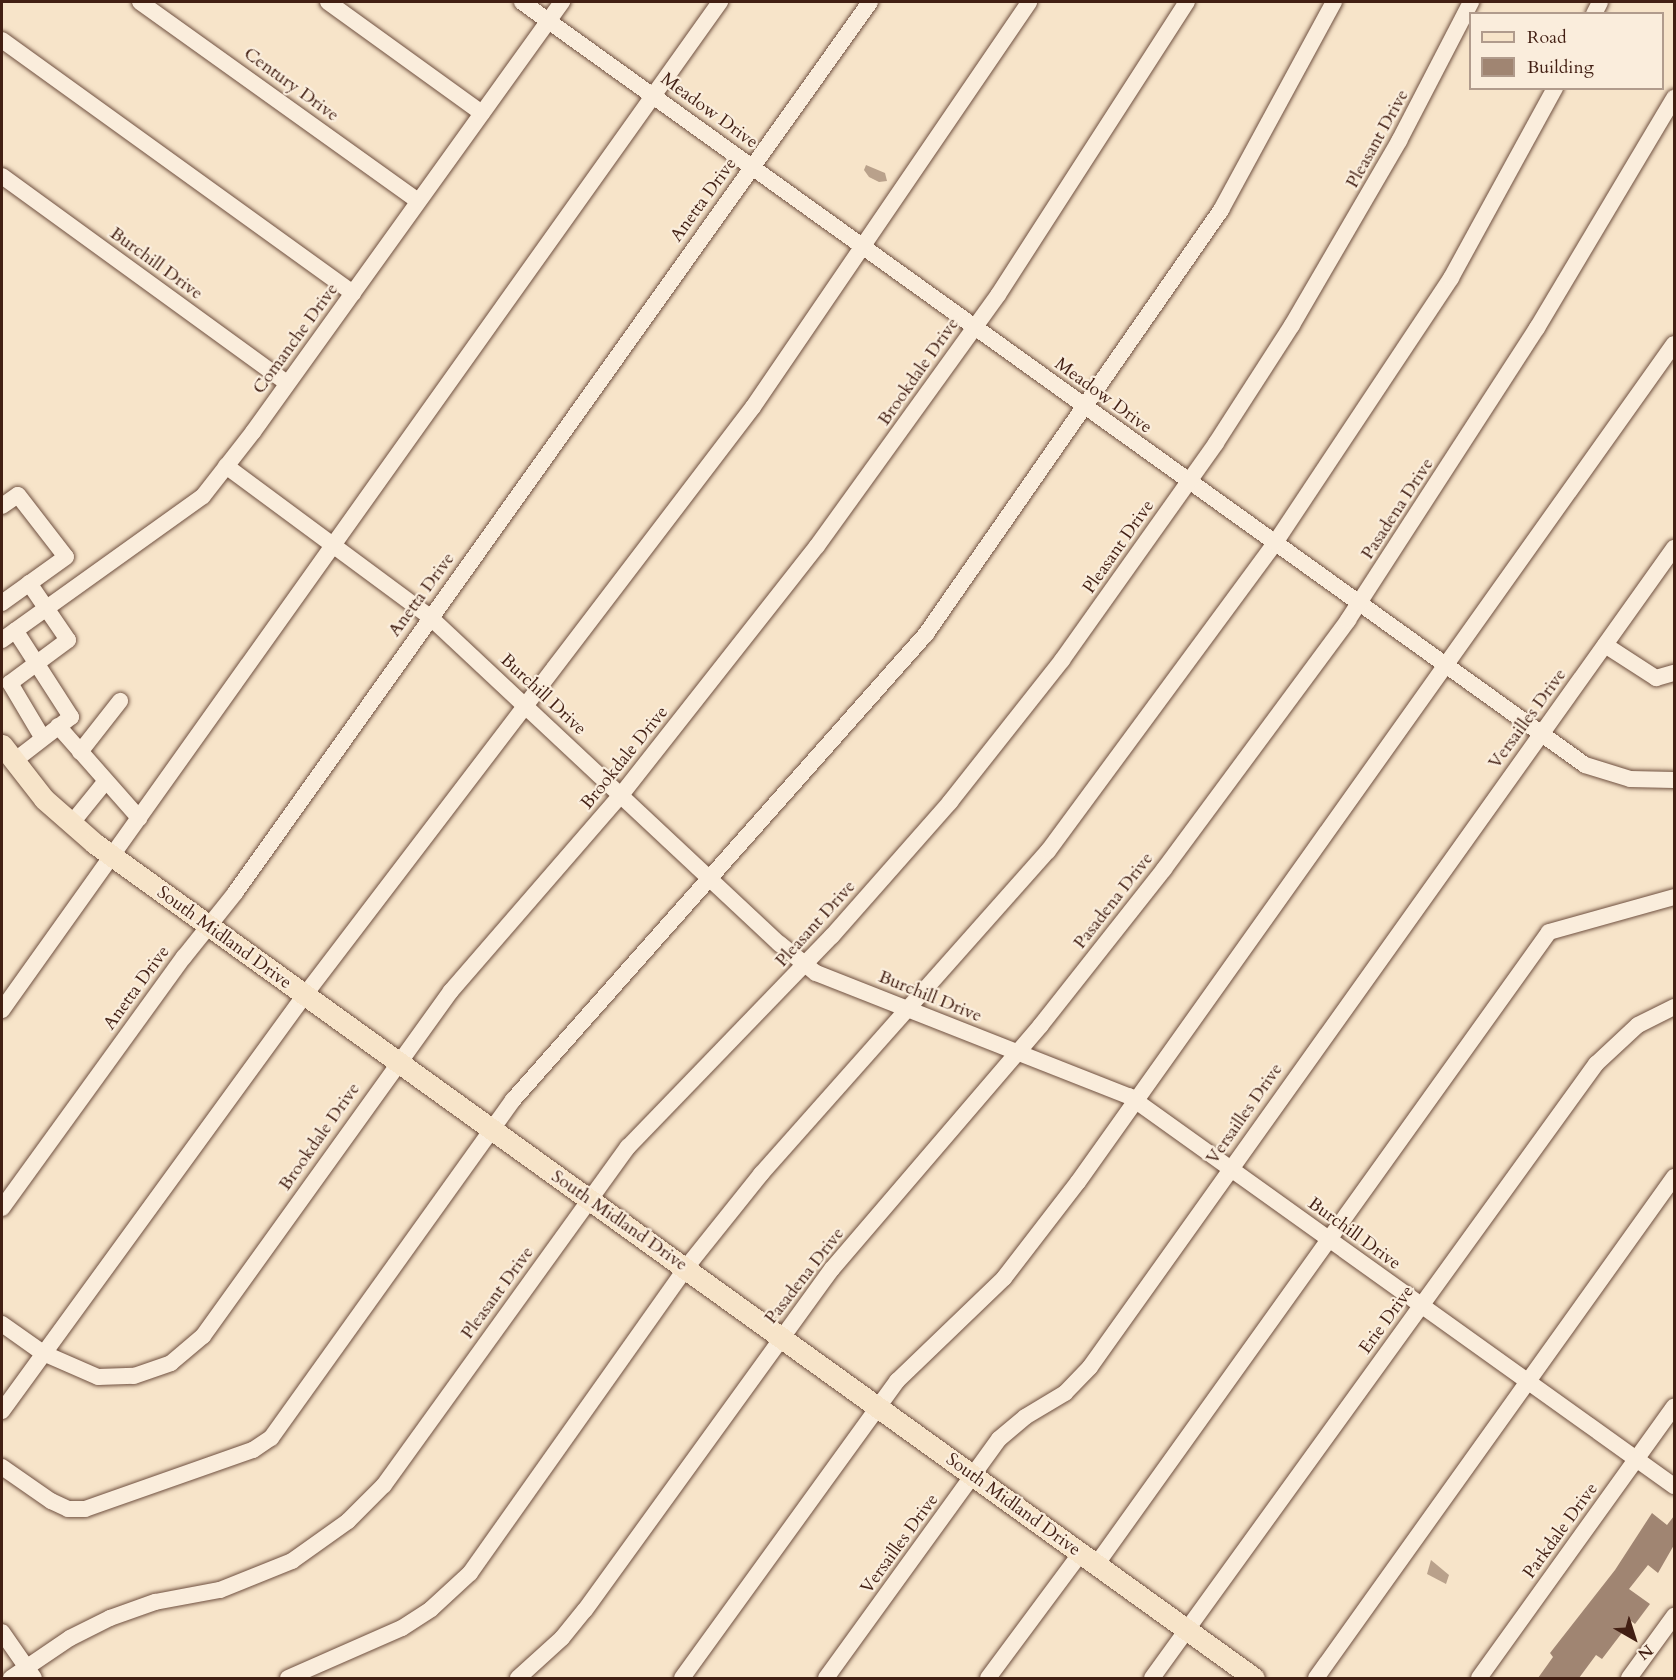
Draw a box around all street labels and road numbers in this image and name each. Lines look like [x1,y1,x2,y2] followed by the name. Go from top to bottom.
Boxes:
[239,43,343,127] street label: Century Drive
[656,68,762,154] street label: Meadow Drive
[1342,86,1414,192] street label: Pleasant Drive
[666,154,742,246] street label: Anetta Drive
[105,223,207,305] street label: Burchill Drive
[249,280,343,398] street label: Comanche Drive
[874,314,964,430] street label: Brookdale Drive
[1050,353,1156,439] street label: Meadow Drive
[1357,454,1439,564] street label: Pasadena Drive
[1079,496,1159,598] street label: Pleasant Drive
[384,549,460,641] street label: Anetta Drive
[496,650,590,740] street label: Burchill Drive
[1484,665,1572,773] street label: Versailles Drive
[577,702,673,814] street label: Brookdale Drive
[1070,849,1158,953] street label: Pasadena Drive
[771,876,861,972] street label: Pleasant Drive
[152,882,296,994] street label: South Midland Drive
[99,942,175,1034] street label: Anetta Drive
[875,967,985,1027] street label: Burchill Drive
[1202,1059,1288,1169] street label: Versailles Drive
[275,1079,365,1195] street label: Brookdale Drive
[547,1166,691,1276] street label: South Midland Drive
[1303,1193,1405,1275] street label: Burchill Drive
[761,1224,849,1328] street label: Pasadena Drive
[457,1242,539,1344] street label: Pleasant Drive
[1355,1282,1419,1358] street label: Erie Drive
[941,1449,1085,1561] street label: South Midland Drive
[1519,1479,1603,1583] street label: Parkdale Drive
[856,1490,944,1598] street label: Versailles Drive

